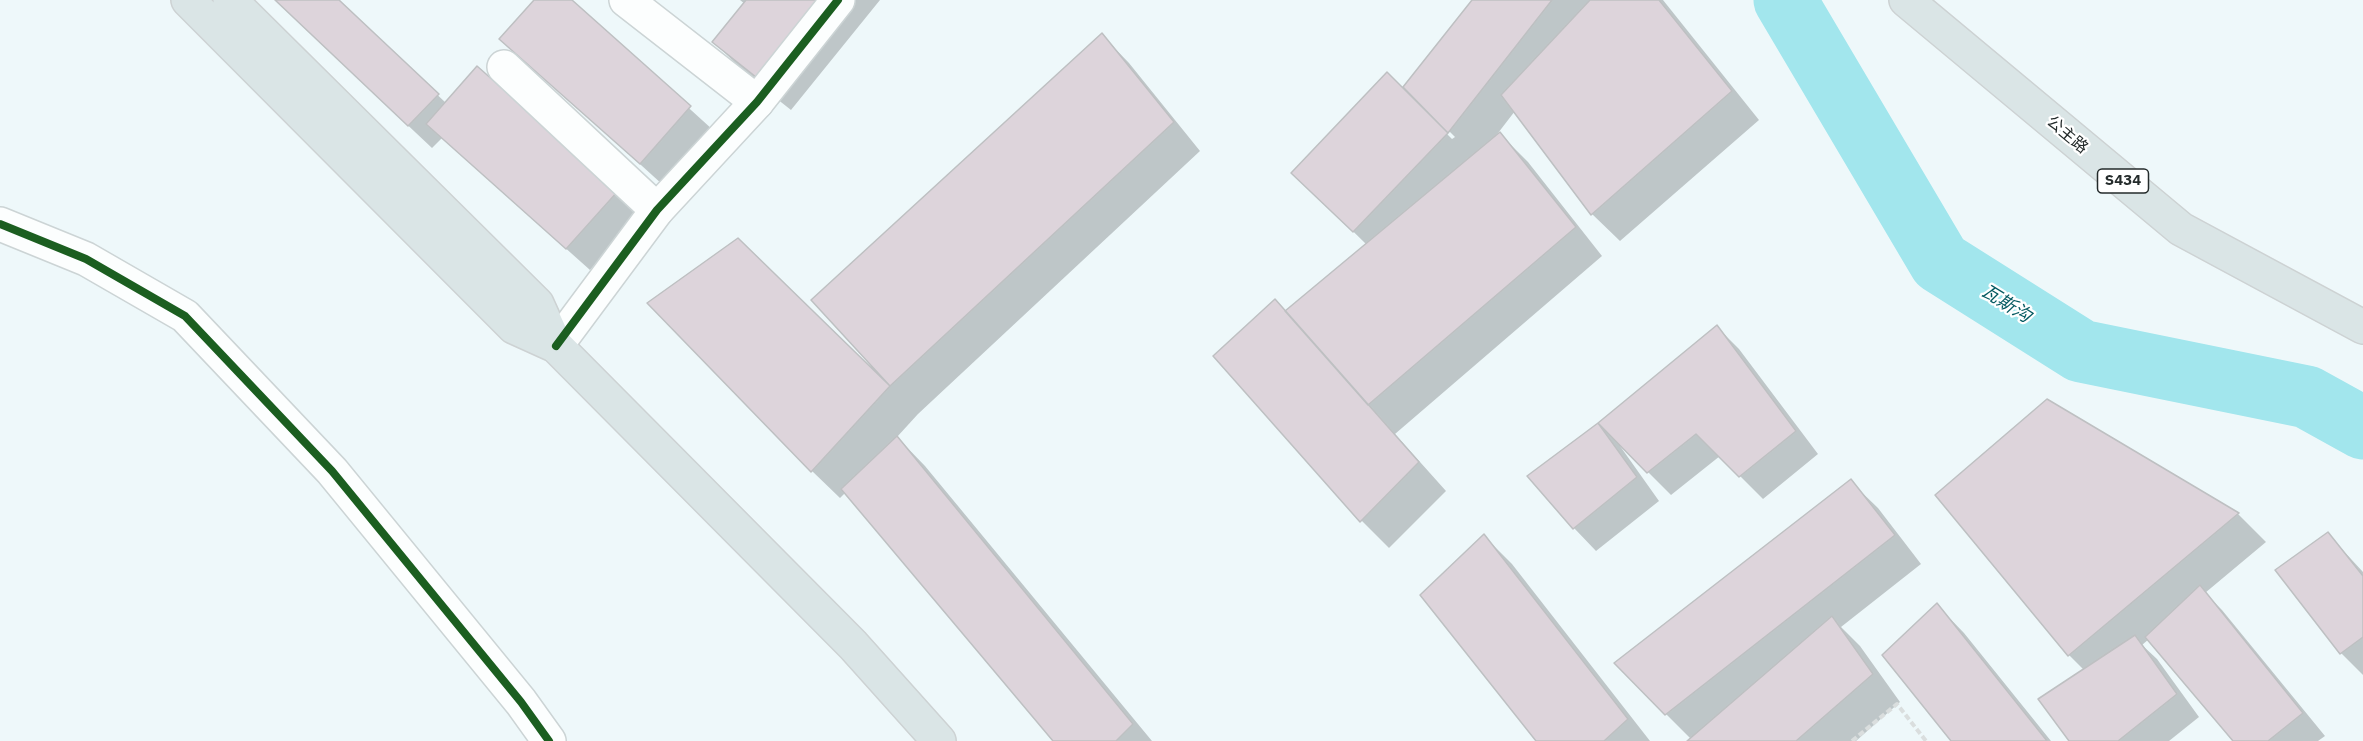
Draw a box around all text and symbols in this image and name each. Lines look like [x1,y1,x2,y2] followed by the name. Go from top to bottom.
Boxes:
[2042,112,2092,158] street label: 公主路
[2098,169,2148,193] road number: S434
[1977,281,2035,327] water label: 瓦斯沟

